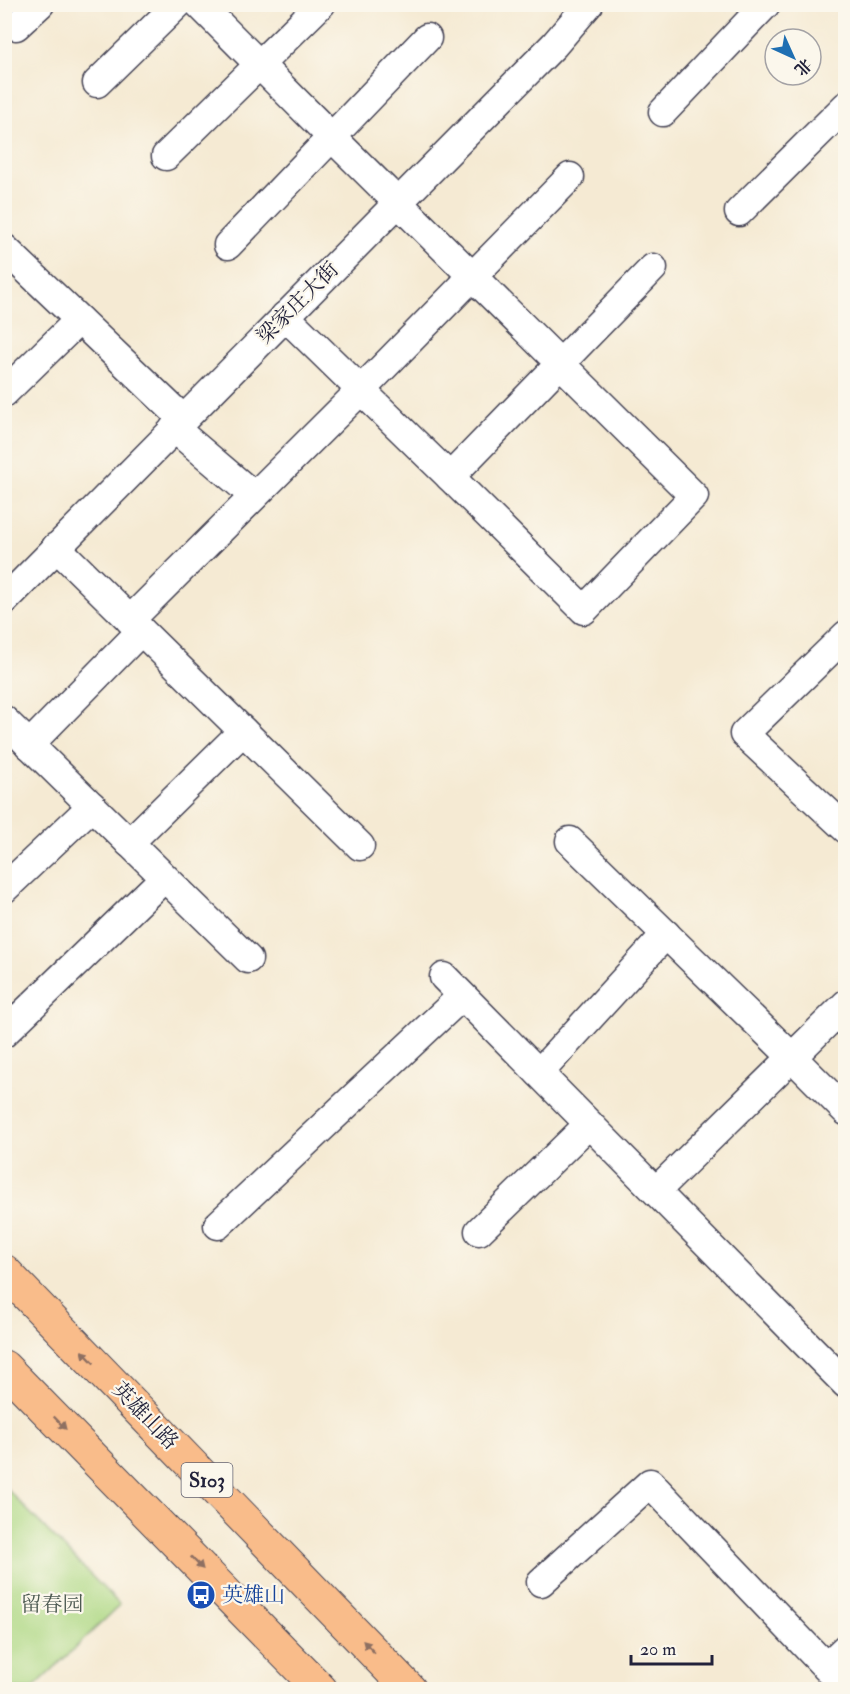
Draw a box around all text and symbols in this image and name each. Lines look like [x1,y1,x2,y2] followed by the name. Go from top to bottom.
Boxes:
[763,27,823,87] north arrow
[790,54,816,80] text: 北
[251,256,345,350] street label: 梁家庄大街
[81,1350,95,1364] one-way arrow
[106,1376,184,1456] street label: 英雄山路
[53,1416,67,1431] one-way arrow
[182,1463,232,1497] road number: S103
[189,1555,203,1569] one-way arrow
[185,1579,217,1611] bus stop icon: 英雄山
[222,1582,285,1609] place label: 英雄山
[21,1591,84,1618] park label: 留春园
[631,1628,712,1666] scale bar
[640,1638,676,1661] text: 20 m
[363,1641,377,1655] one-way arrow

